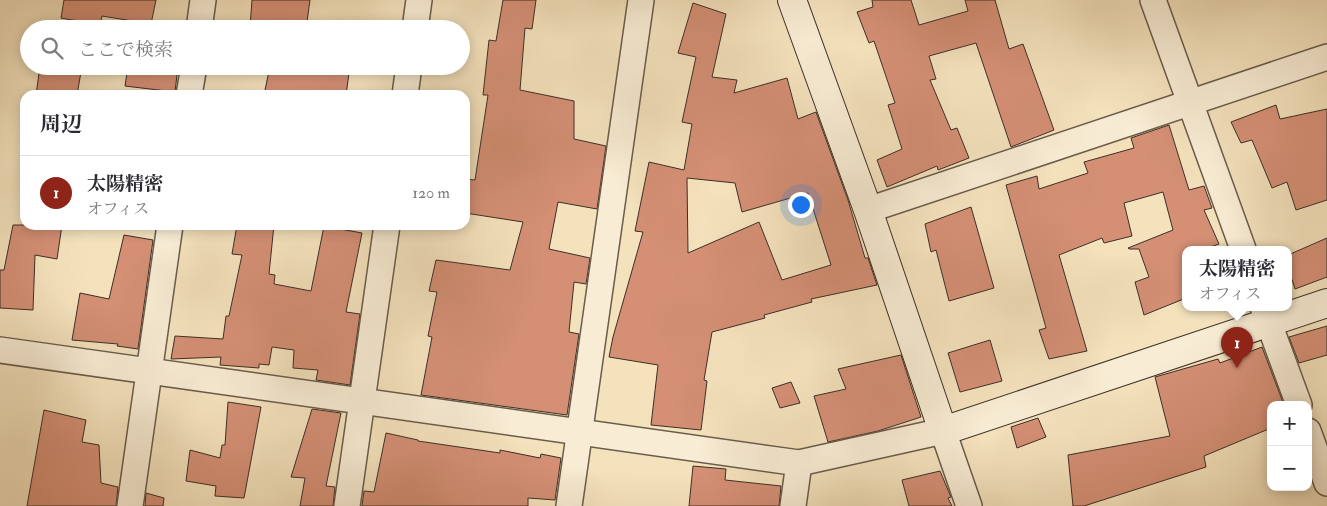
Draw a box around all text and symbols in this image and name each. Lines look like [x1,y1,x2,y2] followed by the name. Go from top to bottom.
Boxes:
[20,20,470,75] search box
[38,34,66,62] icon: search
[78,38,173,62] text: ここで検索
[40,111,82,138] text: 周辺
[87,172,163,196] text: 太陽精密
[53,183,59,203] text: 1
[412,183,450,203] text: 120 m
[788,192,814,218] your location
[87,199,149,219] text: オフィス
[1182,246,1292,311] popup
[1199,257,1275,281] text: 太陽精密
[1199,284,1261,304] text: オフィス
[1221,327,1253,368] pin: 1
[1267,401,1312,491] map controls
[1267,401,1312,446] button: +
[1267,446,1312,491] button: −

